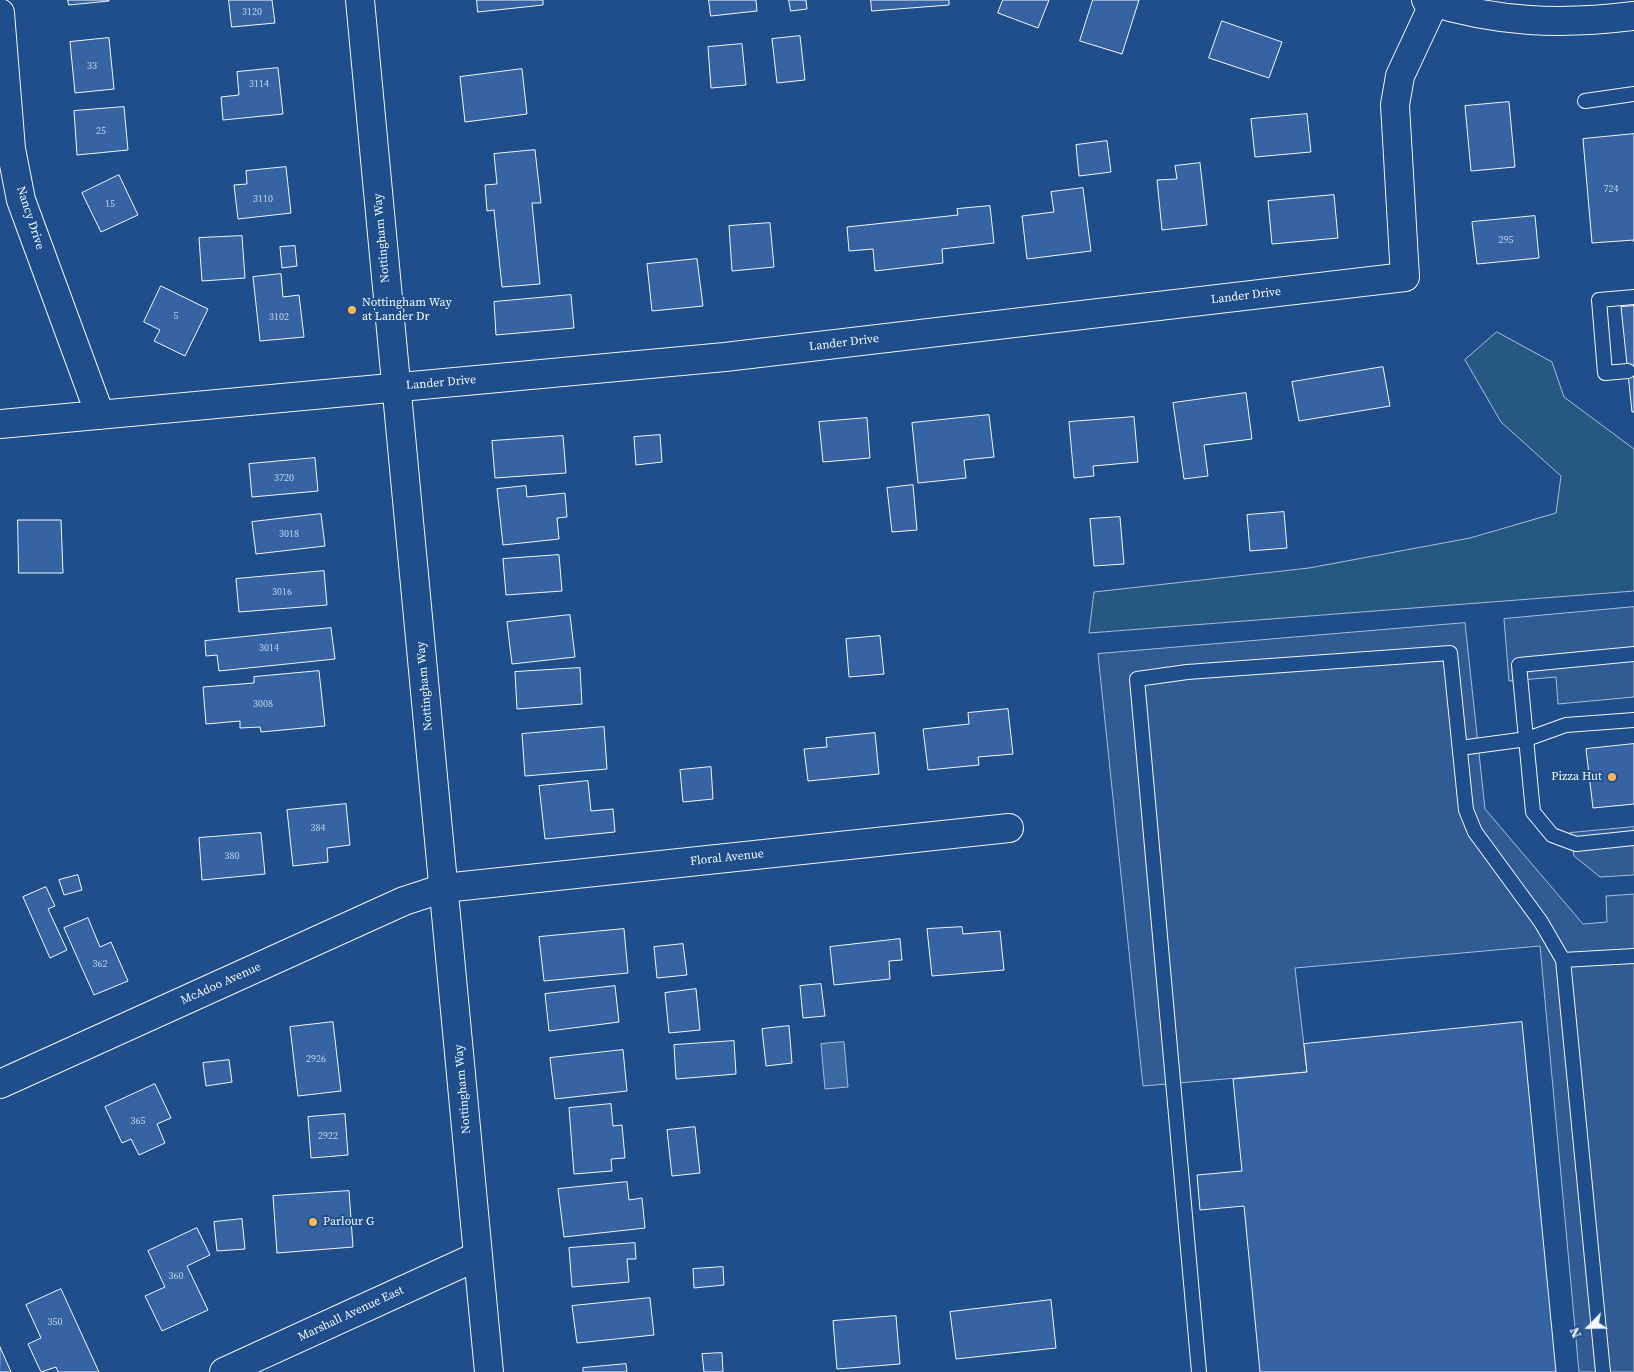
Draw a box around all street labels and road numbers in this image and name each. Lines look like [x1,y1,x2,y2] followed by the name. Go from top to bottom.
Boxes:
[13,185,47,251] street label: Nancy Drive
[371,193,393,283] street label: Nottingham Way
[1210,285,1282,307] street label: Lander Drive
[808,332,880,354] street label: Lander Drive
[405,373,477,393] street label: Lander Drive
[414,641,436,731] street label: Nottingham Way
[689,847,765,869] street label: Floral Avenue
[179,960,263,1008] street label: McAdoo Avenue
[452,1044,474,1134] street label: Nottingham Way
[296,1283,406,1345] street label: Marshall Avenue East

